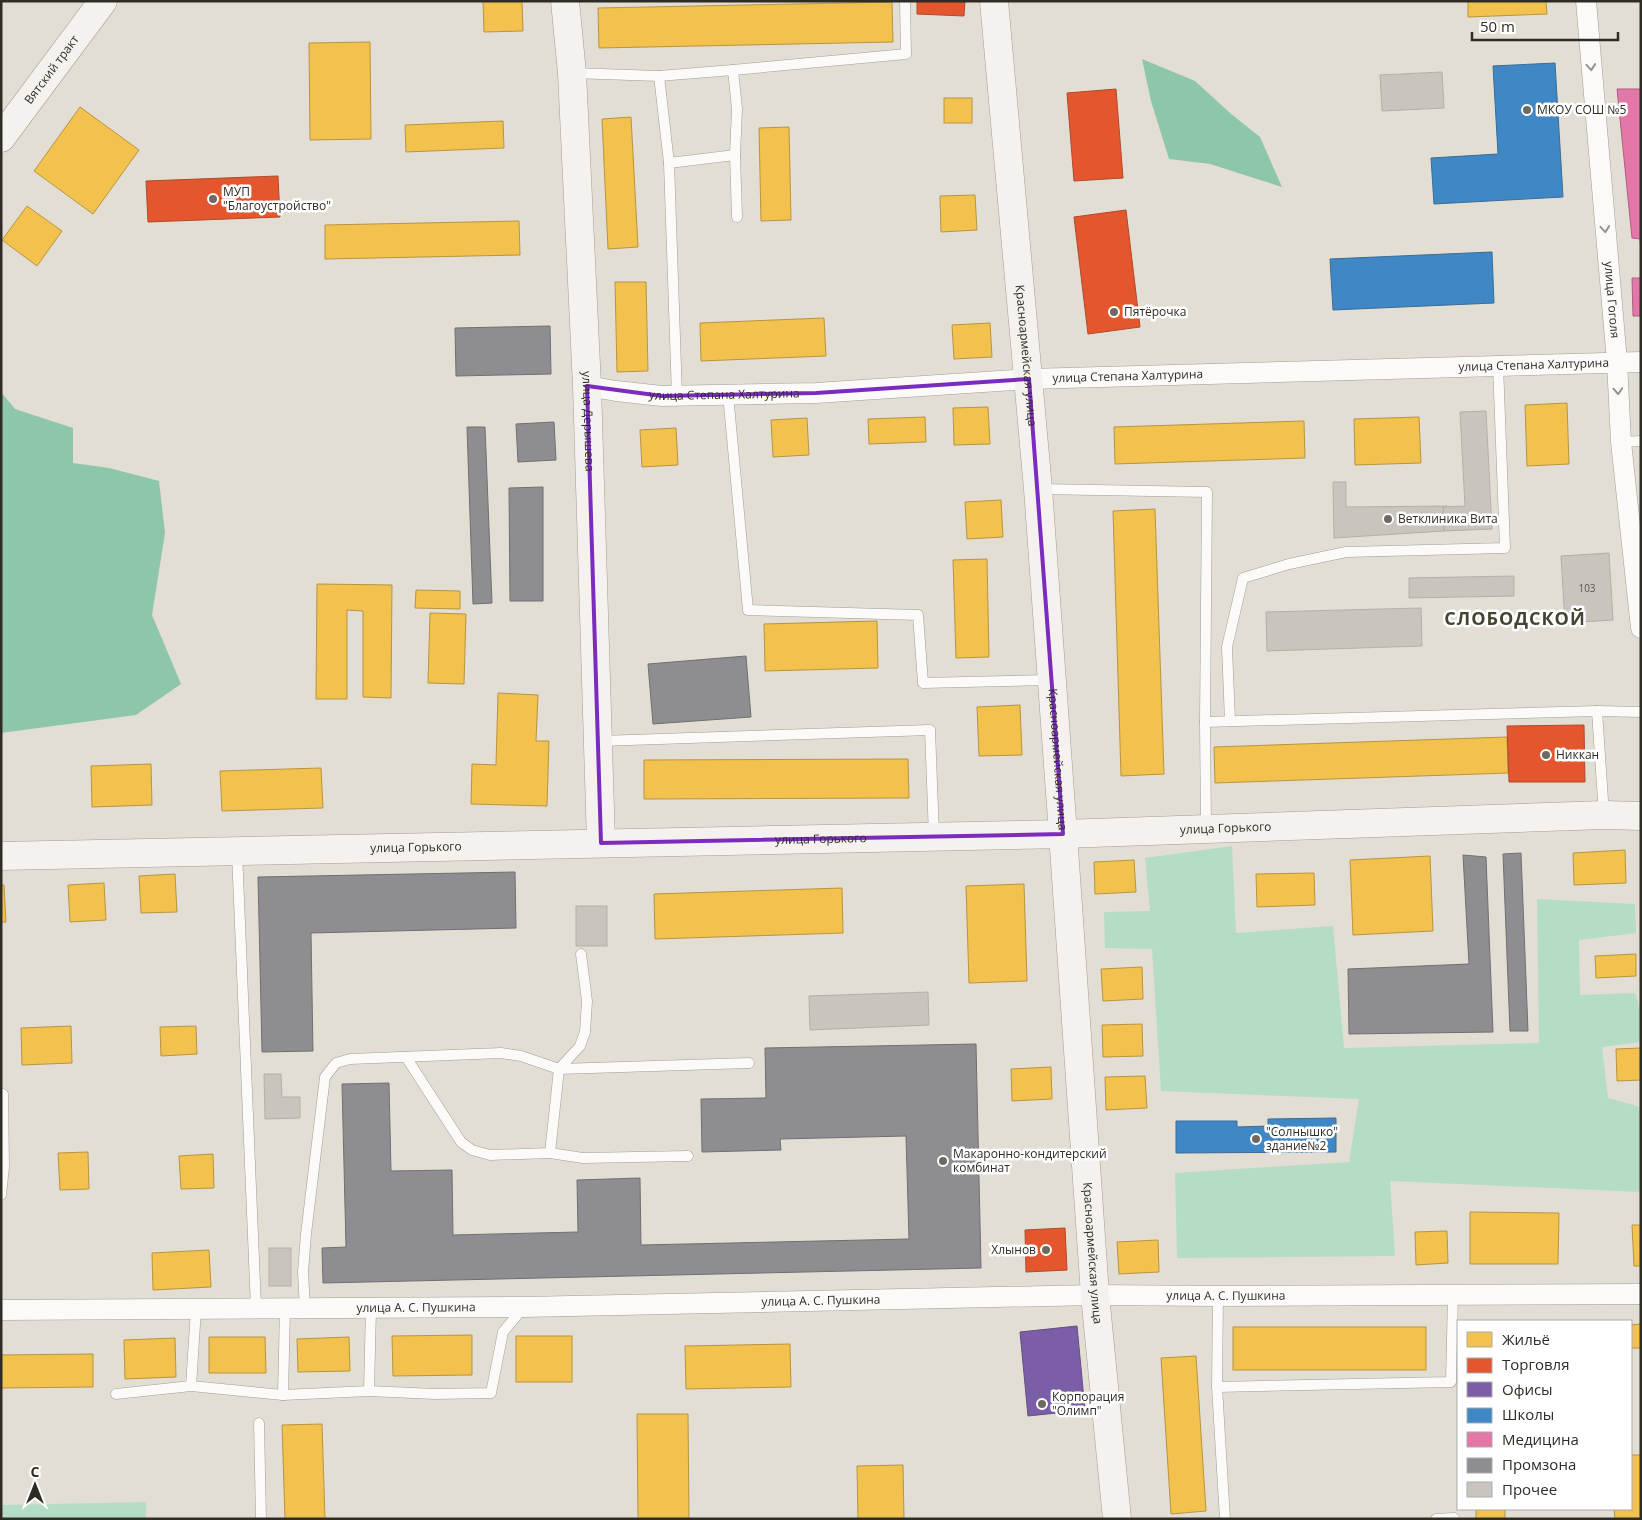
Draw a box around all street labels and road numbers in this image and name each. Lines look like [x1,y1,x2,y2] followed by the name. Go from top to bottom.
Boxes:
[20,31,83,107] street label: Вятский тракт
[1600,261,1624,339] street label: улица Гоголя
[1012,284,1041,427] street label: Красноармейская улица
[1458,354,1609,375] street label: улица Степана Халтурина
[1052,365,1203,386] street label: улица Степана Халтурина
[578,371,599,472] street label: улица Дерышева
[648,384,800,404] street label: улица Степана Халтурина
[1044,688,1072,831] street label: Красноармейская улица
[1180,818,1272,838] street label: улица Горького
[775,829,867,848] street label: улица Горького
[370,837,462,856] street label: улица Горького
[1079,1182,1107,1325] street label: Красноармейская улица
[1166,1287,1285,1304] street label: улица А. С. Пушкина
[761,1291,881,1310] street label: улица А. С. Пушкина
[356,1298,476,1316] street label: улица А. С. Пушкина

